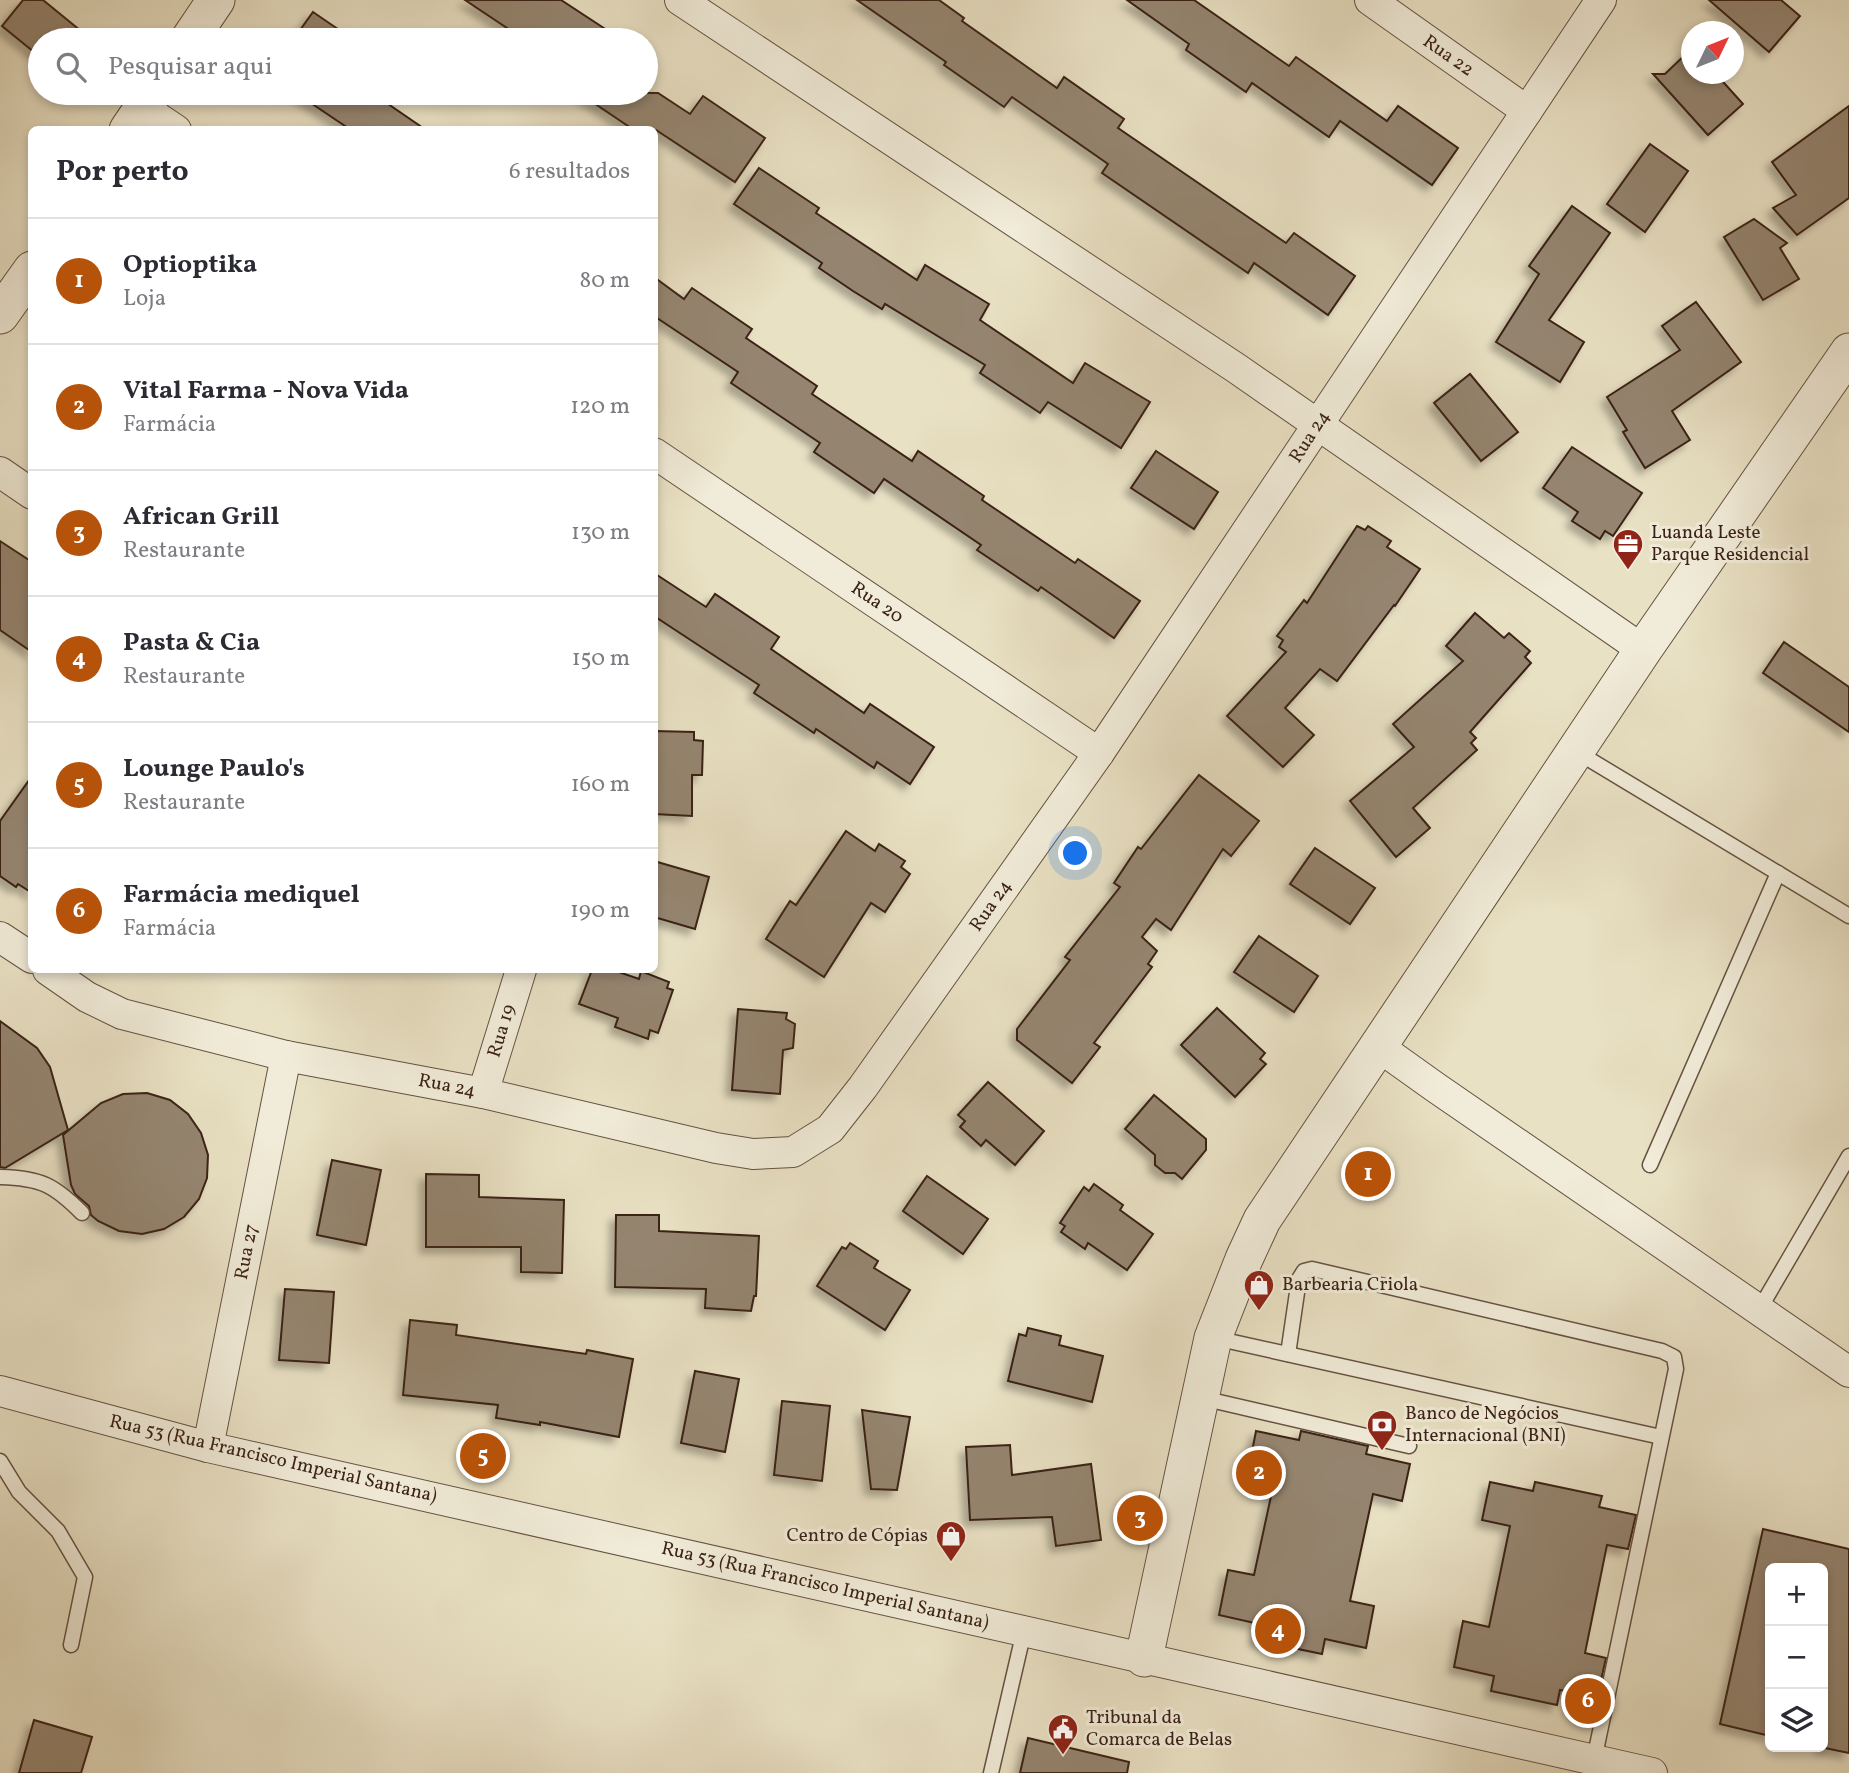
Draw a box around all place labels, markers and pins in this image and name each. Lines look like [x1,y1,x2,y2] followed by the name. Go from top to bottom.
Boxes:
[1651,520,1810,568] place label: Luanda Leste Parque Residencial
[1611,527,1645,571] office icon: Luanda Leste Parque Residencial
[1345,1148,1391,1200] pin: 1
[1242,1268,1276,1312] shop icon: Barbearia Criola
[1282,1272,1418,1298] place label: Barbearia Criola
[1405,1401,1566,1449] place label: Banco de Negócios Internacional (BNI)
[1365,1408,1399,1452] bank icon: Banco de Negócios Internacional (BNI)
[460,1430,506,1482] pin: 5
[1236,1447,1282,1499] pin: 2
[1117,1492,1163,1544] pin: 3
[934,1519,968,1563] shop icon: Centro de Cópias
[786,1523,928,1549] place label: Centro de Cópias
[1255,1605,1301,1657] pin: 4
[1565,1675,1611,1727] pin: 6
[1086,1705,1232,1753] place label: Tribunal da Comarca de Belas
[1046,1712,1080,1756] public building icon: Tribunal da Comarca de Belas

